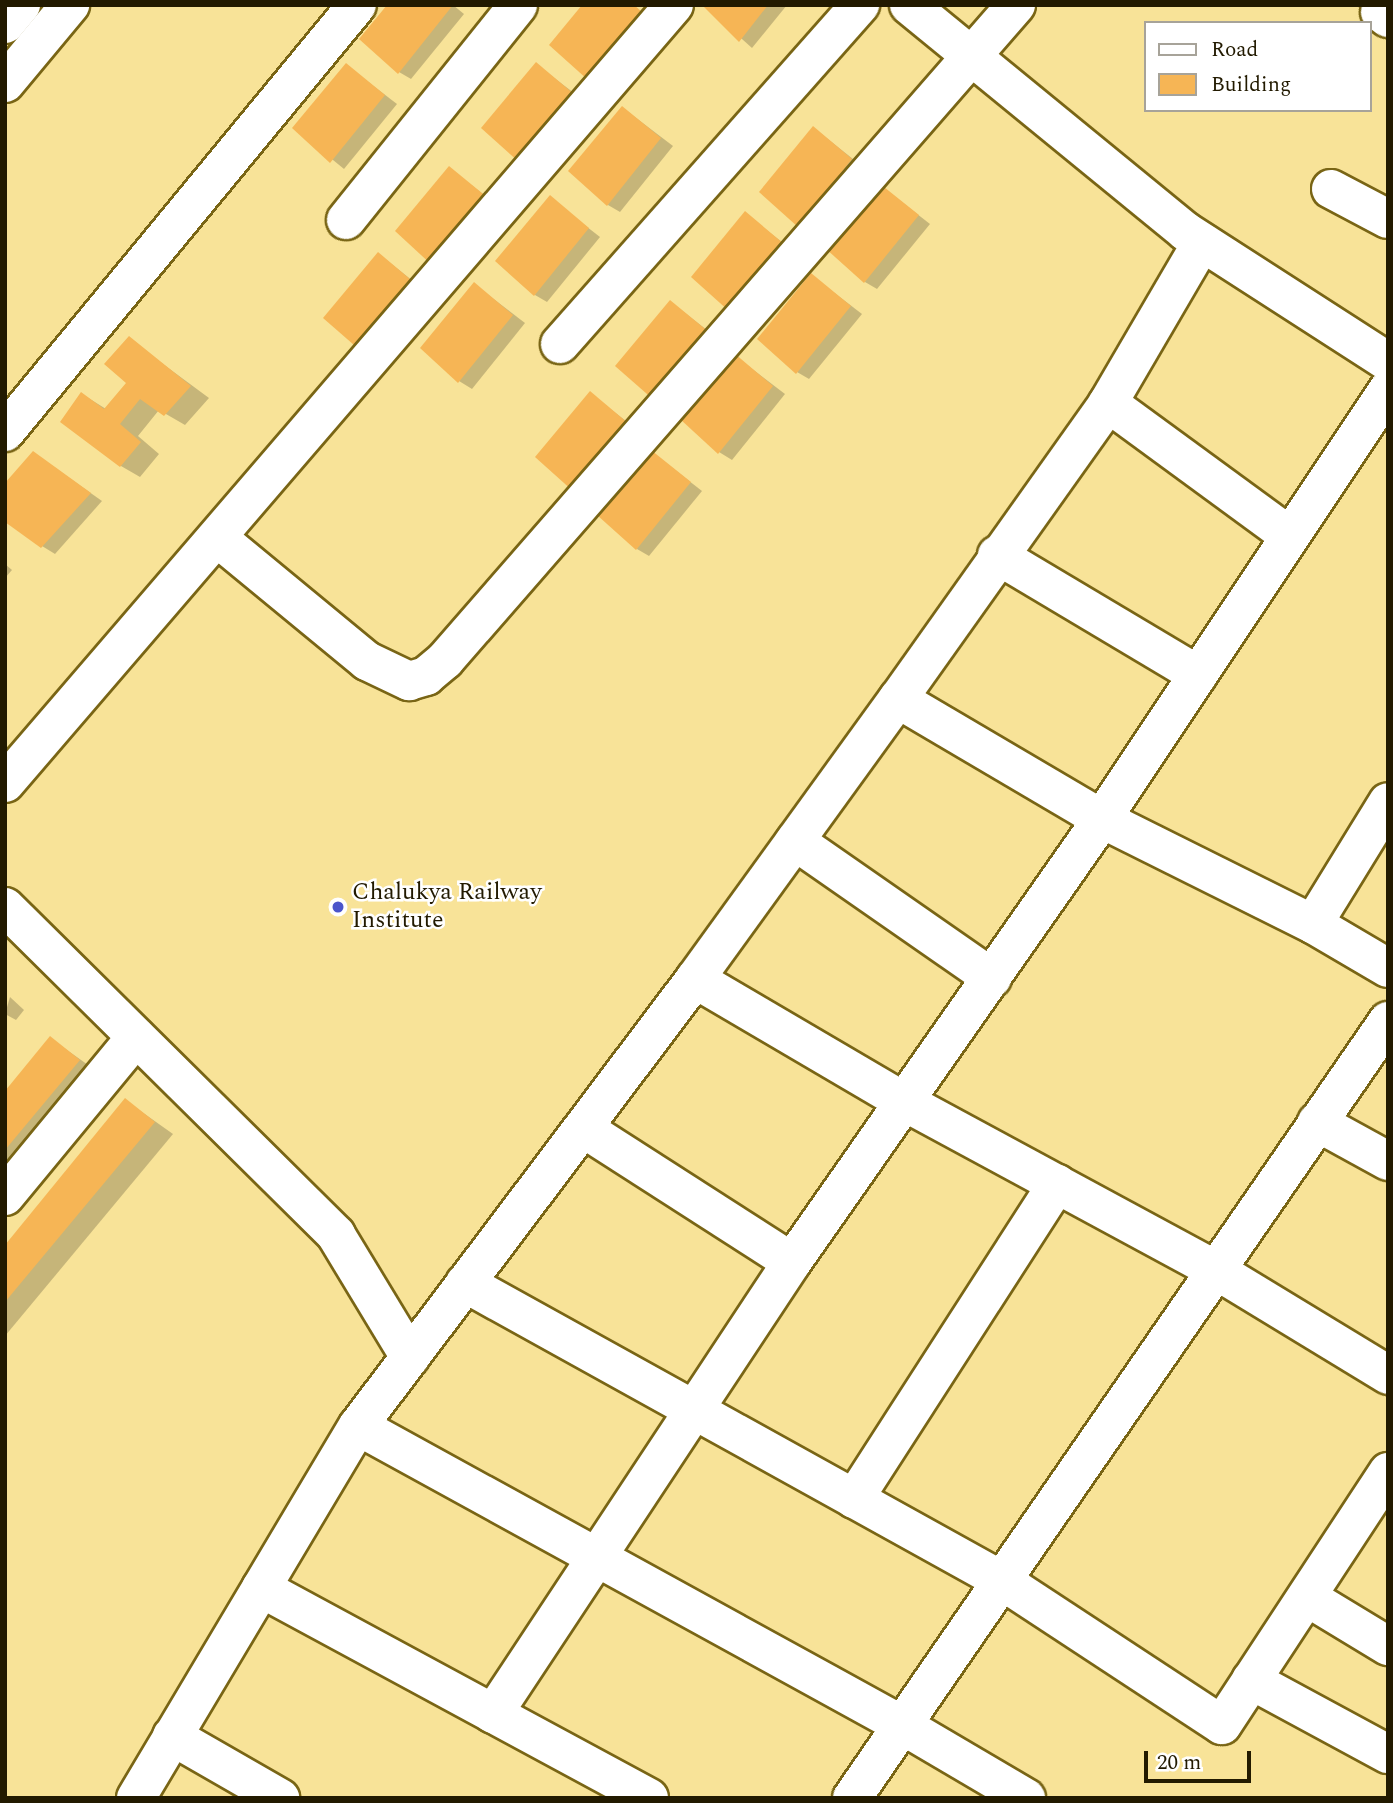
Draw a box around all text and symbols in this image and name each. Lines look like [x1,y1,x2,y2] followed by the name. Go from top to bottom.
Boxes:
[1144,21,1372,112] legend
[1211,34,1258,66] text: Road
[1211,69,1291,101] text: Building
[352,879,542,935] place label: Chalukya Railway Institute
[330,899,346,915] marker: Chalukya Railway Institute
[1148,1736,1255,1780] scale bar
[1157,1747,1201,1779] text: 20 m

